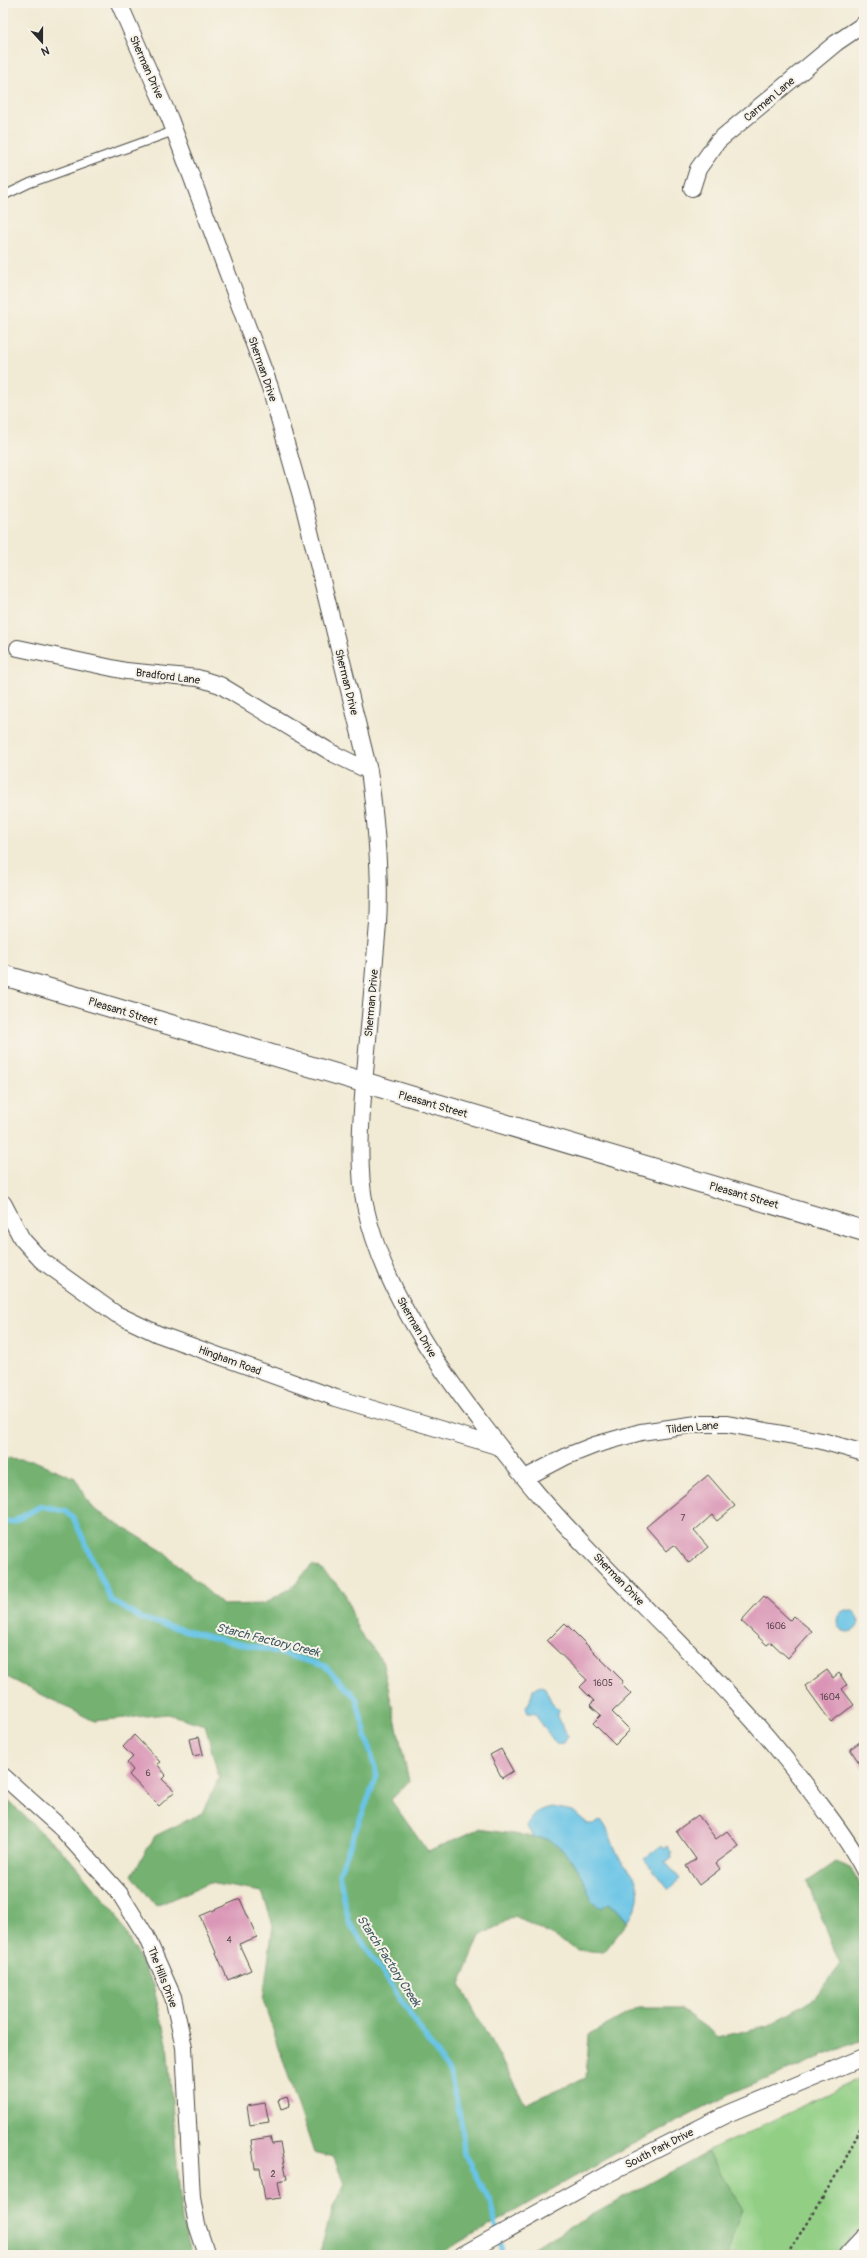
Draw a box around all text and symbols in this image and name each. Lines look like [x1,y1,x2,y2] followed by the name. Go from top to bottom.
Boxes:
[22,22,62,62] north arrow
[127,34,166,101] street label: Sherman Drive
[39,43,51,58] text: N
[741,74,798,124] street label: Carmen Lane
[245,335,280,404] street label: Sherman Drive
[332,648,361,717] street label: Sherman Drive
[135,666,201,687] street label: Bradford Lane
[362,968,381,1037] street label: Sherman Drive
[87,995,160,1028] street label: Pleasant Street
[397,1088,470,1121] street label: Pleasant Street
[708,1179,781,1212] street label: Pleasant Street
[394,1295,439,1360] street label: Sherman Drive
[197,1343,263,1378] street label: Hingham Road
[665,1419,719,1436] street label: Tilden Lane
[681,1513,686,1524] house number: 7
[590,1551,647,1609] street label: Sherman Drive
[215,1620,322,1661] water label: Starch Factory Creek
[766,1621,786,1632] house number: 1606
[593,1678,613,1689] house number: 1605
[820,1692,841,1703] house number: 1604
[145,1768,151,1779] house number: 6
[353,1913,424,2011] water label: Starch Factory Creek
[226,1935,232,1946] house number: 4
[145,1945,180,2010] street label: The Hills Drive
[623,2125,696,2171] street label: South Park Drive
[270,2169,276,2180] house number: 2

